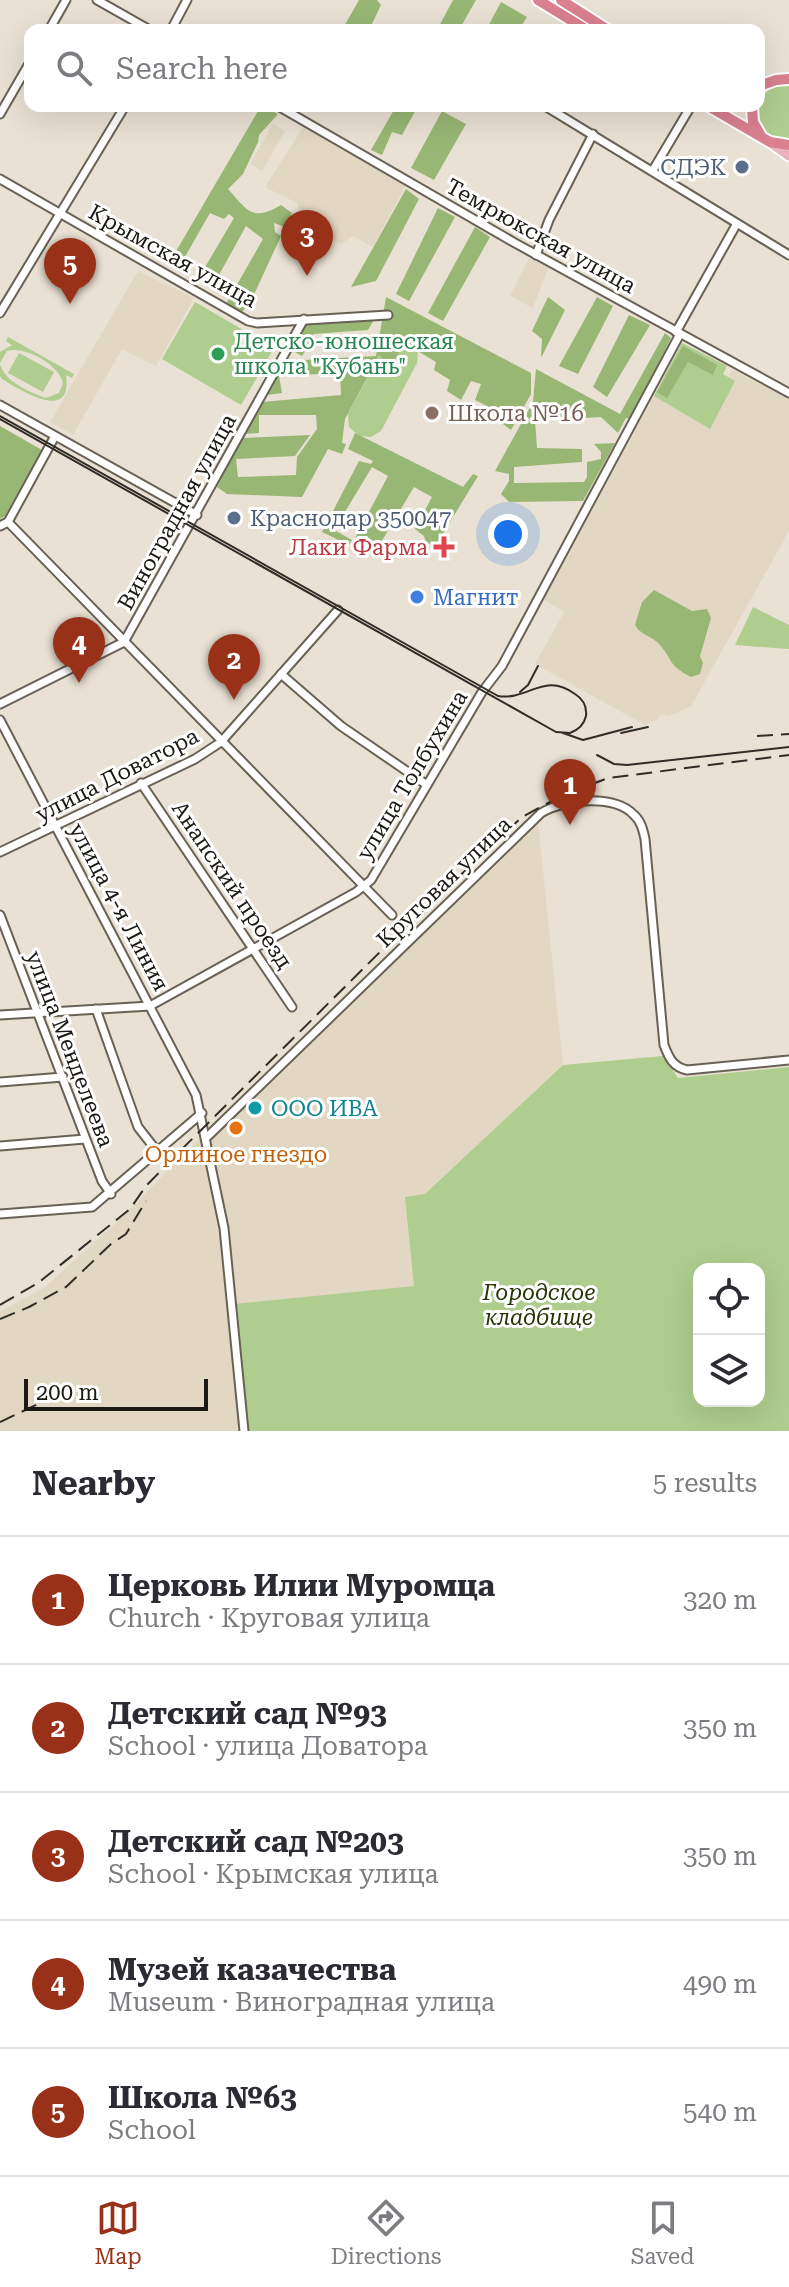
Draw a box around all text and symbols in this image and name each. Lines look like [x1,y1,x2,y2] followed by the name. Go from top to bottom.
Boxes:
[24,24,765,112] search box
[52,46,96,90] icon: search
[116,51,288,86] text: Search here
[660,155,726,180] place label: СДЭК
[733,158,751,176] marker: СДЭК
[442,174,640,299] street label: Темрюкская улица
[84,199,262,313] street label: Крымская улица
[281,210,333,276] pin: 3
[44,238,96,304] pin: 5
[234,329,454,379] place label: Детско-юношеская школа "Кубань"
[209,345,227,363] marker: Детско-юношеская школа "Кубань"
[448,401,584,426] place label: Школа №16
[423,404,441,422] marker: Школа №16
[113,410,241,614] street label: Виноградная улица
[250,506,451,531] place label: Краснодар 350047
[225,509,243,527] marker: Краснодар 350047
[488,514,528,554] your location
[289,535,428,560] place label: Лаки Фарма
[435,538,453,556] marker: Лаки Фарма
[433,585,518,610] place label: Магнит
[408,588,426,606] marker: Магнит
[53,617,105,683] pin: 4
[208,634,260,700] pin: 2
[351,686,473,864] street label: улица Толбухина
[31,723,203,827] street label: улица Доватора
[544,759,596,825] pin: 1
[167,797,297,973] street label: Анапский проезд
[372,812,516,952] street label: Круговая улица
[64,819,174,995] street label: улица 4-я Линия
[21,947,119,1151] street label: улица Менделеева
[271,1096,378,1121] place label: ООО ИВА
[246,1099,264,1117] marker: ООО ИВА
[227,1119,245,1137] marker: Орлиное гнездо
[145,1142,327,1167] place label: Орлиное гнездо
[693,1263,765,1407] map controls
[693,1263,765,1335] button: locate
[482,1280,595,1330] park label: Городское кладбище
[693,1335,765,1407] button: layers
[24,1375,208,1411] scale bar
[36,1380,99,1405] text: 200 m
[32,1463,155,1503] text: Nearby
[653,1468,757,1498] text: 5 results
[108,1568,495,1603] text: Церковь Илии Муромца
[51,1585,65,1615] text: 1
[683,1585,757,1615] text: 320 m
[108,1603,430,1633] text: Church · Круговая улица
[108,1696,387,1731] text: Детский сад №93
[51,1713,65,1743] text: 2
[683,1713,757,1743] text: 350 m
[108,1731,428,1761] text: School · улица Доватора
[108,1824,404,1859] text: Детский сад №203
[51,1841,65,1871] text: 3
[683,1841,757,1871] text: 350 m
[108,1859,439,1889] text: School · Крымская улица
[108,1952,396,1987] text: Музей казачества
[51,1969,65,1999] text: 4
[683,1969,757,1999] text: 490 m
[108,1987,495,2017] text: Museum · Виноградная улица
[108,2080,297,2115] text: Школа №63
[51,2097,65,2127] text: 5
[683,2097,757,2127] text: 540 m
[108,2115,196,2145] text: School
[95,2196,142,2269] tab: Map
[331,2196,441,2269] tab: Directions
[631,2196,694,2269] tab: Saved

